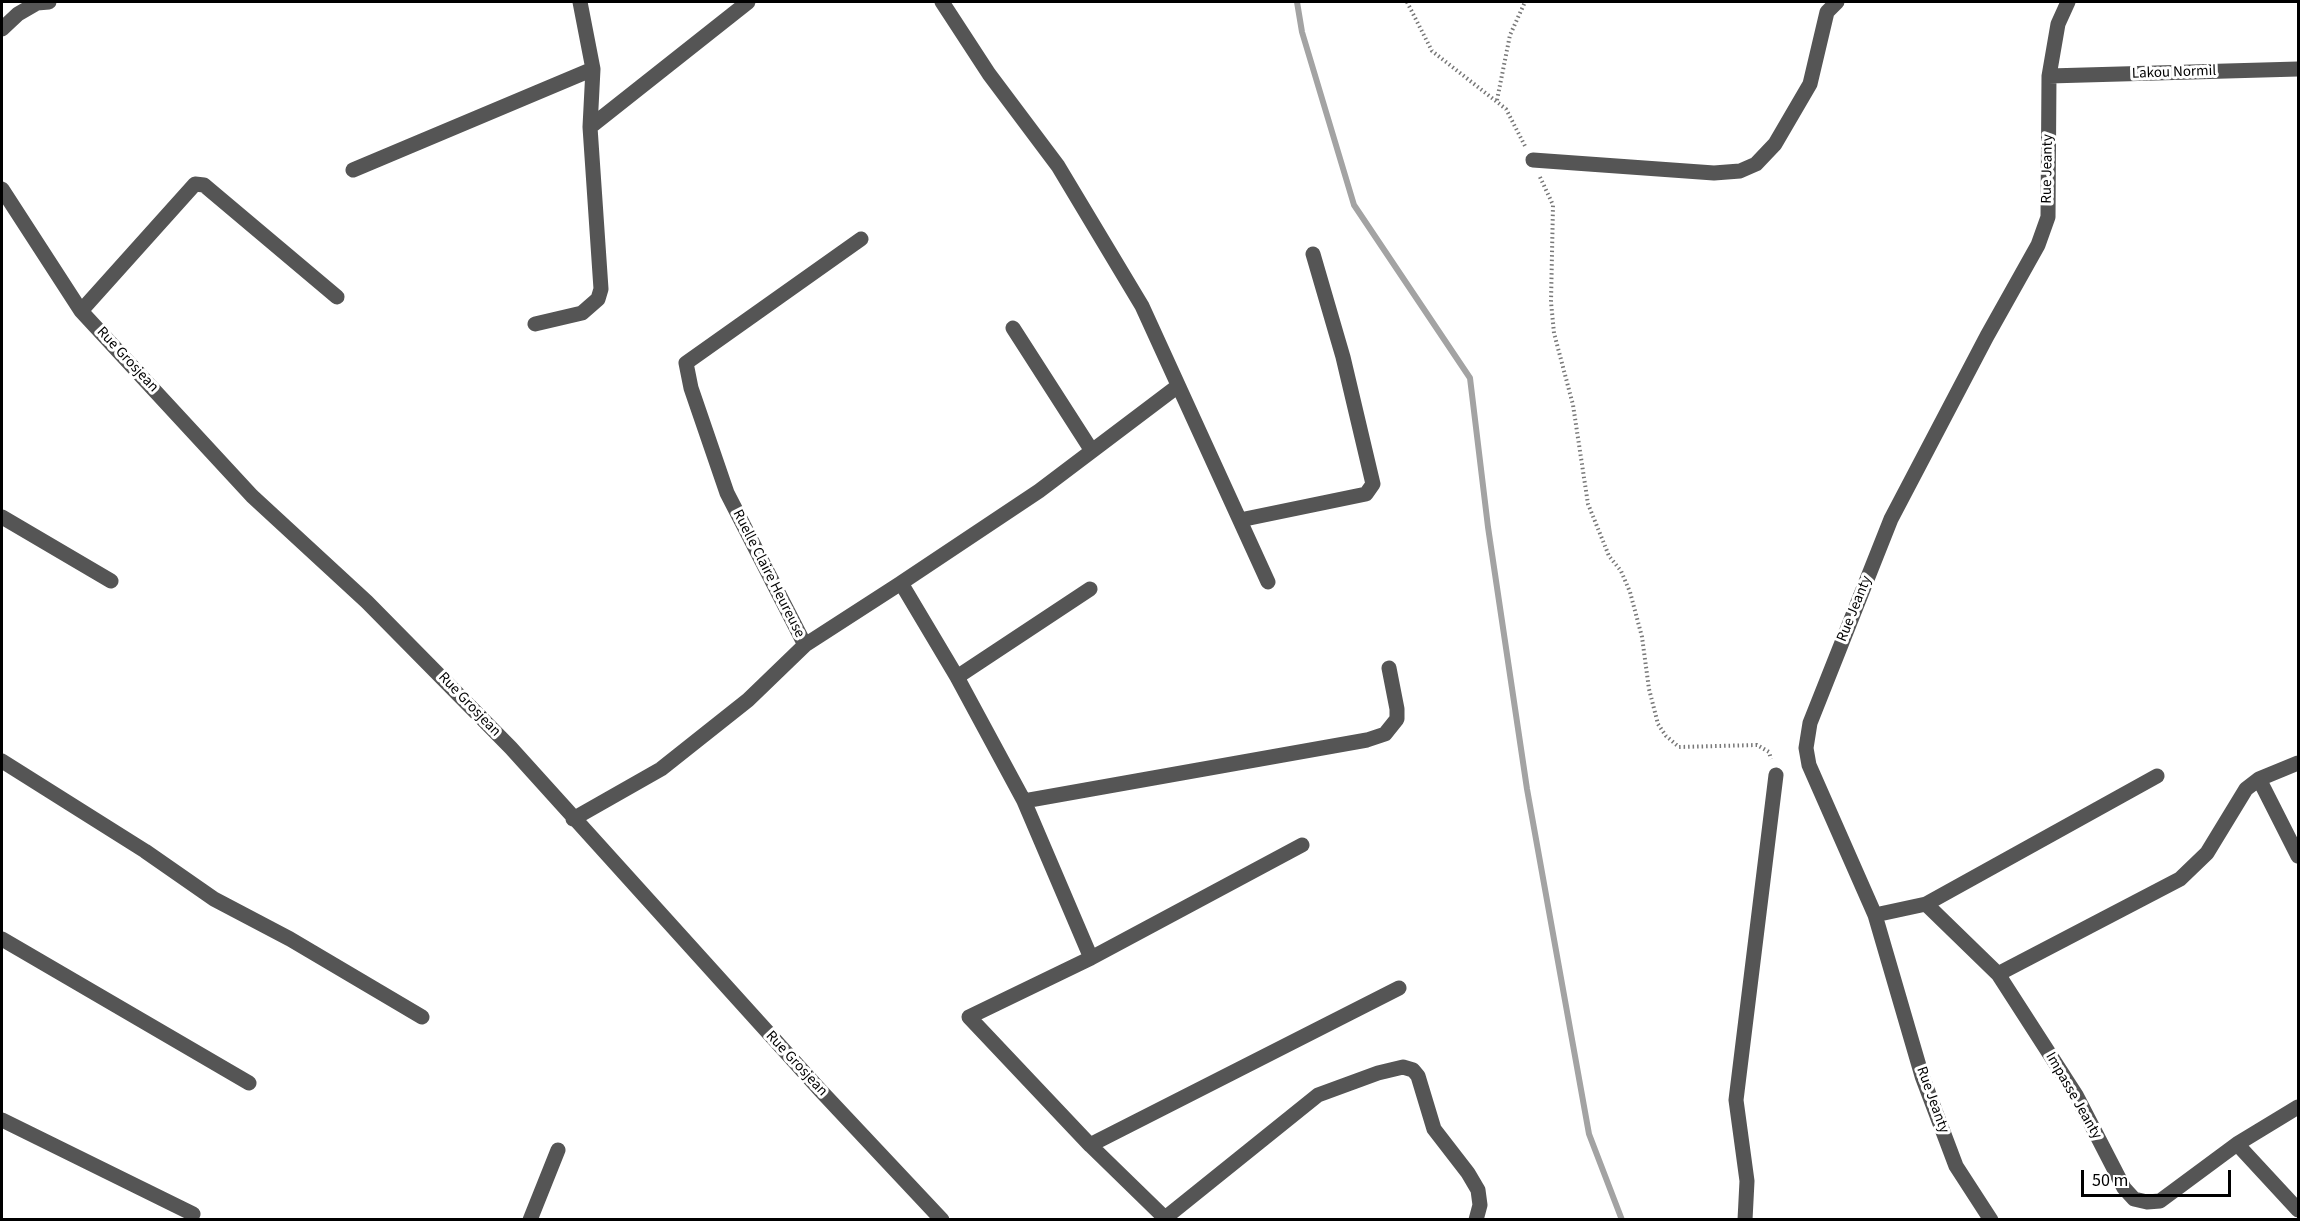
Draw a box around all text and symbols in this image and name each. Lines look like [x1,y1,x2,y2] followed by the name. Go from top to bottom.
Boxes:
[2132,63,2216,83] street label: Lakou Normil
[2038,134,2058,204] street label: Rue Jeanty
[92,324,162,396] street label: Rue Grosjean
[728,507,808,641] street label: Ruelle Claire Heureuse
[1834,573,1876,645] street label: Rue Jeanty
[434,669,504,741] street label: Rue Grosjean
[761,1028,831,1100] street label: Rue Grosjean
[2041,1049,2105,1143] street label: Impasse Jeanty
[1912,1064,1952,1136] street label: Rue Jeanty
[2084,1158,2234,1196] scale bar
[2092,1168,2128,1193] text: 50 m

